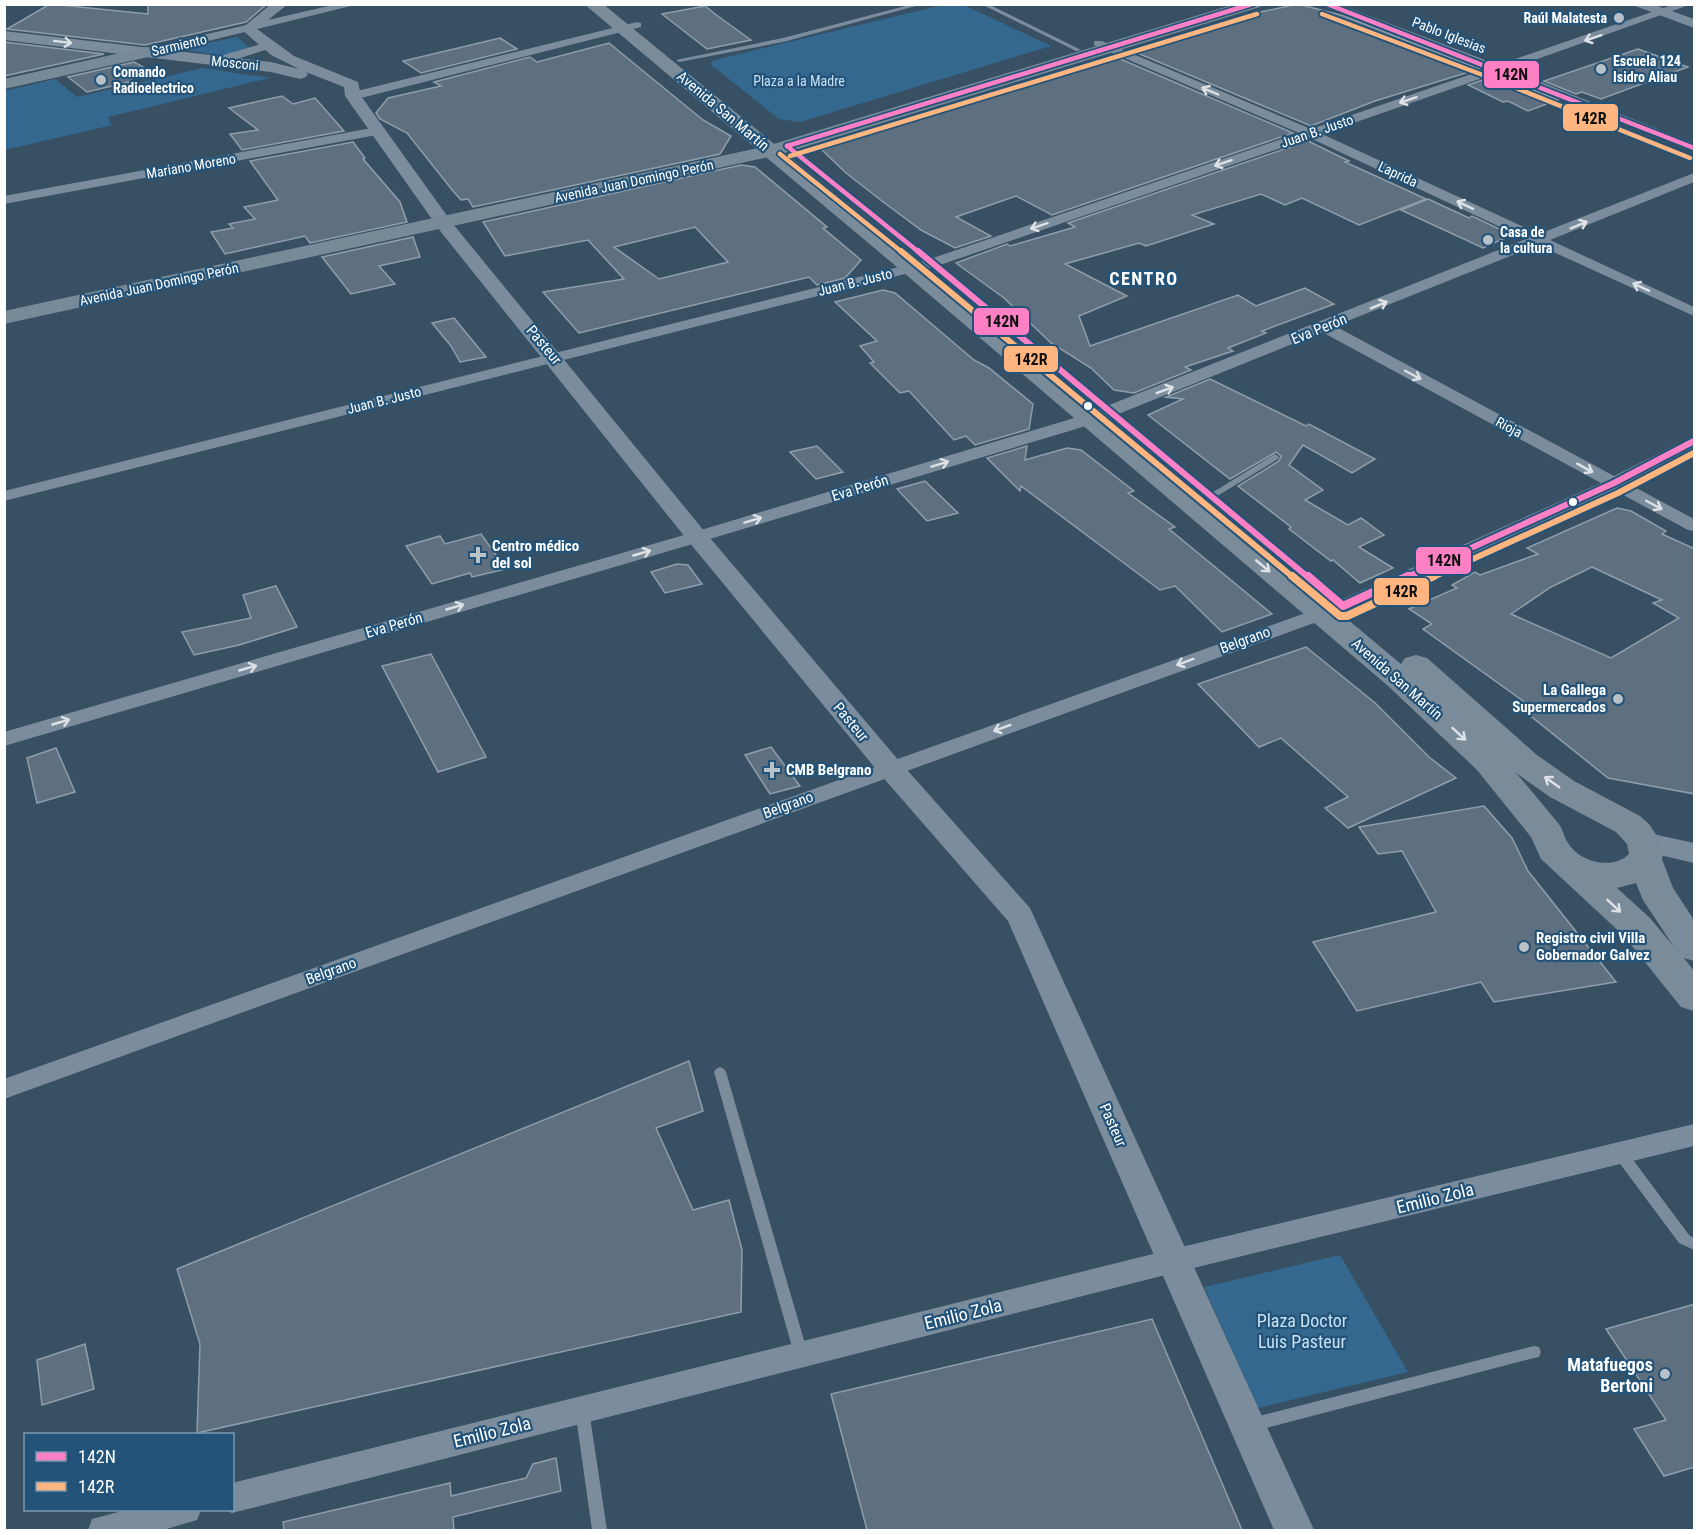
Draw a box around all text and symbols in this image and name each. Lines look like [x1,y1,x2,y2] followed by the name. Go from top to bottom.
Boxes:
[1523,10,1607,26] place label: Raúl Malatesta
[1612,11,1626,25] marker: Raúl Malatesta
[1410,14,1488,56] street label: Pablo Iglesias
[150,31,208,59] street label: Sarmiento
[1584,33,1602,44] one-way arrow
[52,37,72,48] one-way arrow
[211,53,259,73] street label: Mosconi
[1613,53,1681,85] place label: Escuela 124 Isidro Aliau
[1483,60,1540,89] line badge: 142N
[1594,62,1608,76] marker: Escuela 124 Isidro Aliau
[113,64,194,96] place label: Comando Radioelectrico
[1494,65,1528,84] text: 142N
[673,67,773,155] street label: Avenida San Martín
[94,73,108,87] marker: Comando Radioelectrico
[753,73,845,89] park label: Plaza a la Madre
[1202,84,1220,96] one-way arrow
[1399,96,1418,107] one-way arrow
[1562,103,1619,132] line badge: 142R
[1573,109,1607,128] text: 142R
[1279,111,1355,151] street label: Juan B. Justo
[145,150,237,182] street label: Mariano Moreno
[553,156,715,206] street label: Avenida Juan Domingo Perón
[1214,158,1233,169] one-way arrow
[1376,158,1420,190] street label: Laprida
[1456,199,1474,211] one-way arrow
[1570,219,1588,230] one-way arrow
[1030,222,1049,233] one-way arrow
[1500,224,1553,256] place label: Casa de la cultura
[1481,233,1495,247] marker: Casa de la cultura
[78,259,240,309] street label: Avenida Juan Domingo Perón
[816,265,894,299] street label: Juan B. Justo
[1109,268,1179,289] district label: CENTRO
[1633,281,1651,293] one-way arrow
[1369,299,1388,310] one-way arrow
[973,307,1030,336] line badge: 142N
[1288,310,1350,348] street label: Eva Perón
[985,312,1019,331] text: 142N
[522,322,566,369] street label: Pasteur
[1003,345,1059,373] line badge: 142R
[1014,350,1048,369] text: 142R
[1404,369,1421,381] one-way arrow
[345,383,423,417] street label: Juan B. Justo
[1155,384,1173,395] one-way arrow
[1082,400,1094,412] unlabelled marker
[1493,413,1525,441] street label: Rioja
[930,458,949,469] one-way arrow
[1575,463,1593,474] one-way arrow
[829,471,891,505] street label: Eva Perón
[1567,496,1579,508] unlabelled marker
[1645,499,1662,511] one-way arrow
[743,514,762,525] one-way arrow
[492,537,579,572] place label: Centro médico del sol
[469,546,487,564] marker: Centro médico del sol
[1415,546,1472,575] line badge: 142N
[632,547,651,558] one-way arrow
[1427,551,1461,570] text: 142N
[1255,559,1271,572] one-way arrow
[1373,577,1430,606] line badge: 142R
[1384,582,1418,601] text: 142R
[445,601,464,612] one-way arrow
[363,608,425,642] street label: Eva Perón
[1217,623,1273,657] street label: Belgrano
[1348,635,1446,723] street label: Avenida San Martín
[1176,657,1195,668] one-way arrow
[238,662,257,673] one-way arrow
[1512,681,1606,716] place label: La Gallega Supermercados
[1611,692,1625,706] marker: La Gallega Supermercados
[829,699,873,746] street label: Pasteur
[51,716,70,727] one-way arrow
[993,723,1012,734] one-way arrow
[1451,727,1466,741] one-way arrow
[763,761,781,779] marker: CMB Belgrano
[786,761,871,779] place label: CMB Belgrano
[1545,776,1561,788] one-way arrow
[760,788,816,822] street label: Belgrano
[1607,899,1622,913] one-way arrow
[1536,929,1650,964] place label: Registro civil Villa Gobernador Galvez
[1517,940,1531,954] marker: Registro civil Villa Gobernador Galvez
[303,954,359,988] street label: Belgrano
[1096,1101,1131,1150] street label: Pasteur
[1394,1178,1476,1218] street label: Emilio Zola
[922,1294,1004,1334] street label: Emilio Zola
[1257,1310,1348,1352] park label: Plaza Doctor Luis Pasteur
[1567,1354,1653,1396] place label: Matafuegos Bertoni
[1658,1367,1672,1381] marker: Matafuegos Bertoni
[451,1412,533,1452] street label: Emilio Zola
[24,1433,234,1511] legend
[78,1446,116,1467] text: 142N
[78,1476,115,1497] text: 142R

